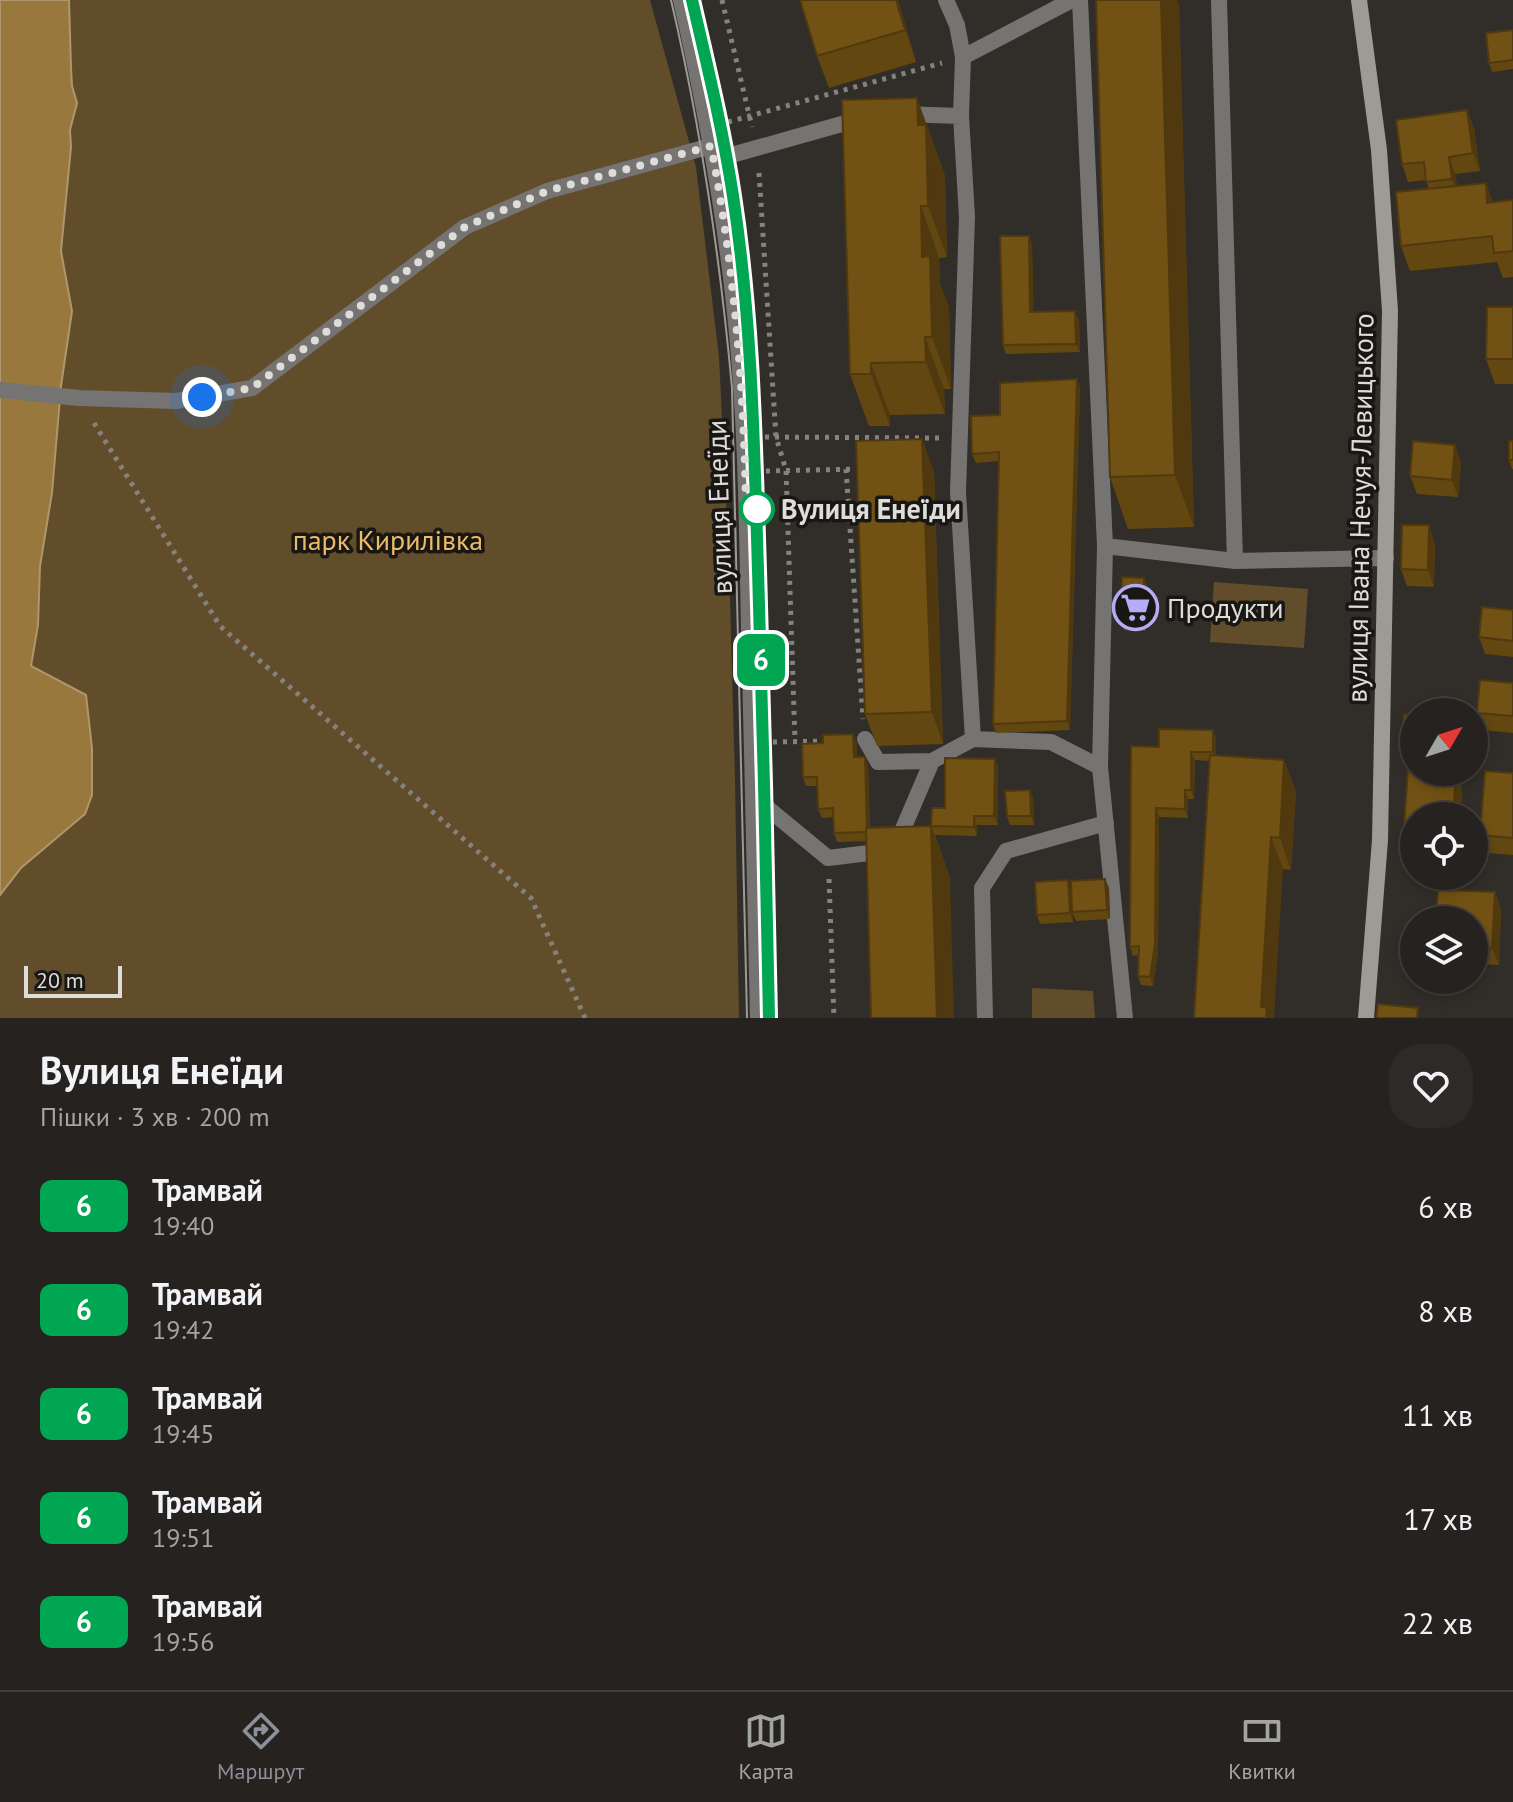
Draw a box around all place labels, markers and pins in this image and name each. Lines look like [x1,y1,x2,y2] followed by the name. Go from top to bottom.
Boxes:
[781,490,961,527] place label: Вулиця Енеїди
[740,492,774,526] marker: Вулиця Енеїди
[1112,584,1160,632] supermarket icon: Продукти
[1167,589,1283,626] place label: Продукти

